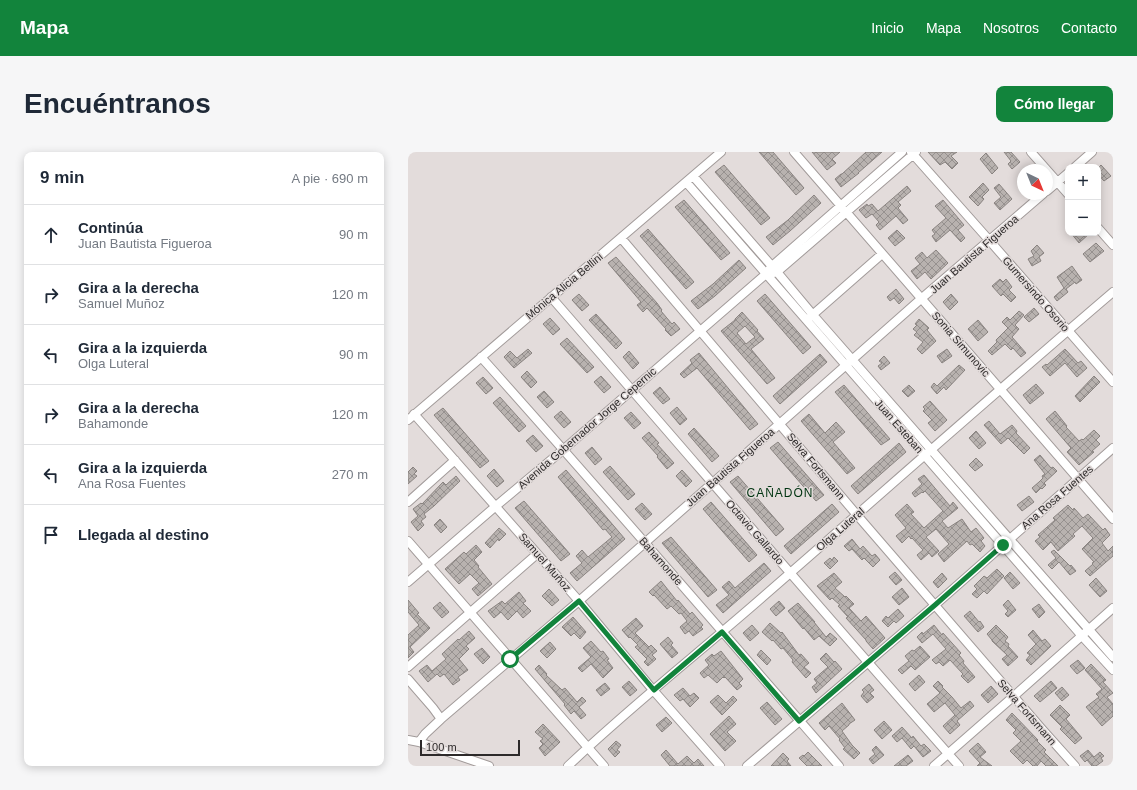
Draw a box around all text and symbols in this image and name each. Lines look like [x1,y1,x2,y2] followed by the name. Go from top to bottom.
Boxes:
[20,17,69,38] text: Mapa
[871,20,904,36] text: Inicio
[926,20,961,36] text: Mapa
[983,20,1039,36] text: Nosotros
[1061,20,1117,36] text: Contacto
[996,86,1113,122] button: Cómo llegar
[24,88,211,119] text: Encuéntranos
[1017,164,1053,200] north arrow
[1065,164,1101,236] map controls
[1065,164,1101,200] button: +
[40,168,84,187] text: 9 min
[291,171,368,186] text: A pie · 690 m
[1065,200,1101,236] button: −
[927,212,1021,296] street label: Juan Bautista Figueroa
[78,219,143,236] text: Continúa
[40,224,62,246] icon: ahead
[339,227,368,242] text: 90 m
[78,236,212,251] text: Juan Bautista Figueroa
[523,250,605,322] street label: Mónica Alicia Bellini
[1000,254,1072,334] street label: Gumersindo Osorio
[78,279,199,296] text: Gira a la derecha
[40,284,62,306] icon: right
[332,287,368,302] text: 120 m
[78,296,165,311] text: Samuel Muñoz
[930,309,993,379] street label: Sonia Simunovic
[78,339,207,356] text: Gira a la izquierda
[40,344,62,366] icon: left
[339,347,368,362] text: 90 m
[78,356,149,371] text: Olga Luteral
[516,364,659,491] street label: Avenida Gobernador Jorge Cepernic
[872,397,926,455] street label: Juan Esteban
[78,399,199,416] text: Gira a la derecha
[40,404,62,426] icon: right
[332,407,368,422] text: 120 m
[78,416,148,431] text: Bahamonde
[683,425,777,509] street label: Juan Bautista Figueroa
[785,430,847,502] street label: Selva Fortsmann
[78,459,207,476] text: Gira a la izquierda
[1019,462,1096,531] street label: Ana Rosa Fuentes
[40,464,62,486] icon: left
[332,467,368,482] text: 270 m
[78,476,186,491] text: Ana Rosa Fuentes
[746,485,814,500] district label: CAÑADÓN
[724,497,786,567] street label: Octavio Gallardo
[813,505,867,553] street label: Olga Luteral
[40,524,62,546] icon: arrive
[78,526,209,543] text: Llegada al destino
[516,530,574,594] street label: Samuel Muñoz
[637,535,685,587] street label: Bahamonde
[994,536,1012,554] route end
[501,650,519,668] route start
[995,677,1059,747] street label: Selva Fortsmann
[420,738,520,757] scale bar
[426,741,457,753] text: 100 m

